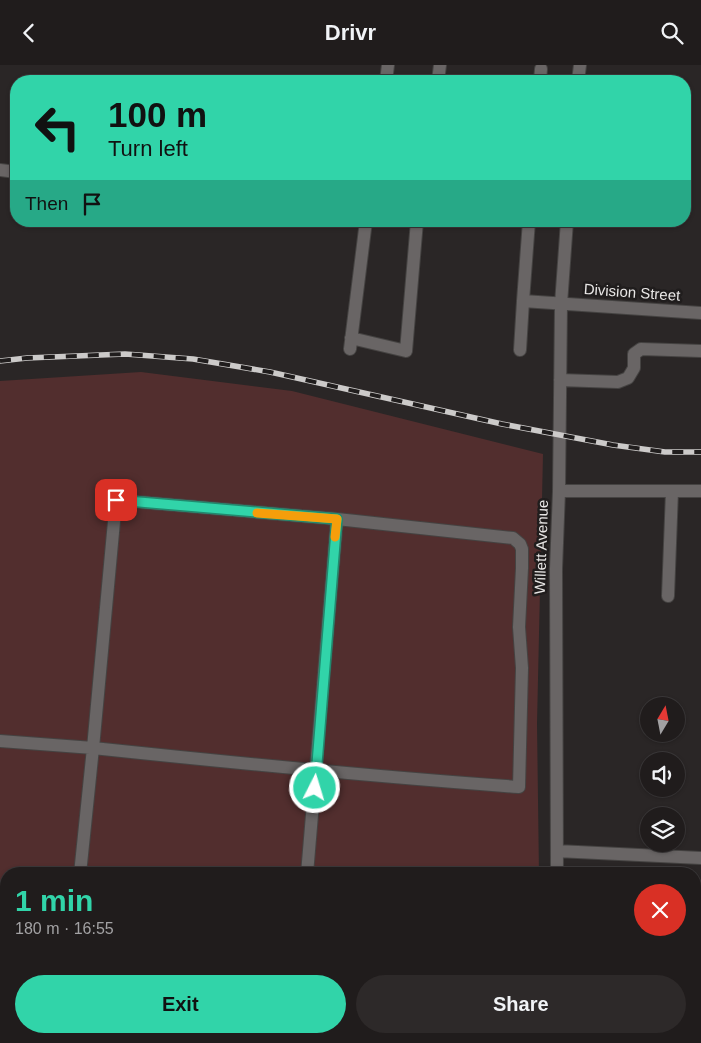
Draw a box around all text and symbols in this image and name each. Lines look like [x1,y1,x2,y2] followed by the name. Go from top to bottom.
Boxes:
[15,19,43,47] icon: back
[658,19,686,47] icon: search
[325,20,376,45] text: Drivr
[25,95,90,160] icon: left
[108,95,207,134] text: 100 m
[108,136,188,161] text: Turn left
[78,190,106,218] icon: arrive
[25,193,68,214] text: Then
[583,280,682,304] street label: Division Street
[95,479,137,521] pin
[102,486,130,514] icon: arrive
[531,499,551,595] street label: Willett Avenue
[640,697,685,743] north arrow
[640,697,685,852] map controls
[640,752,685,797] button: sound
[288,761,340,813] position arrow
[640,807,685,852] button: layers
[15,884,93,917] text: 1 min
[634,884,686,936] button: close
[15,920,114,937] text: 180 m · 16:55
[15,975,346,1033] button: Exit
[356,975,686,1033] button: Share

